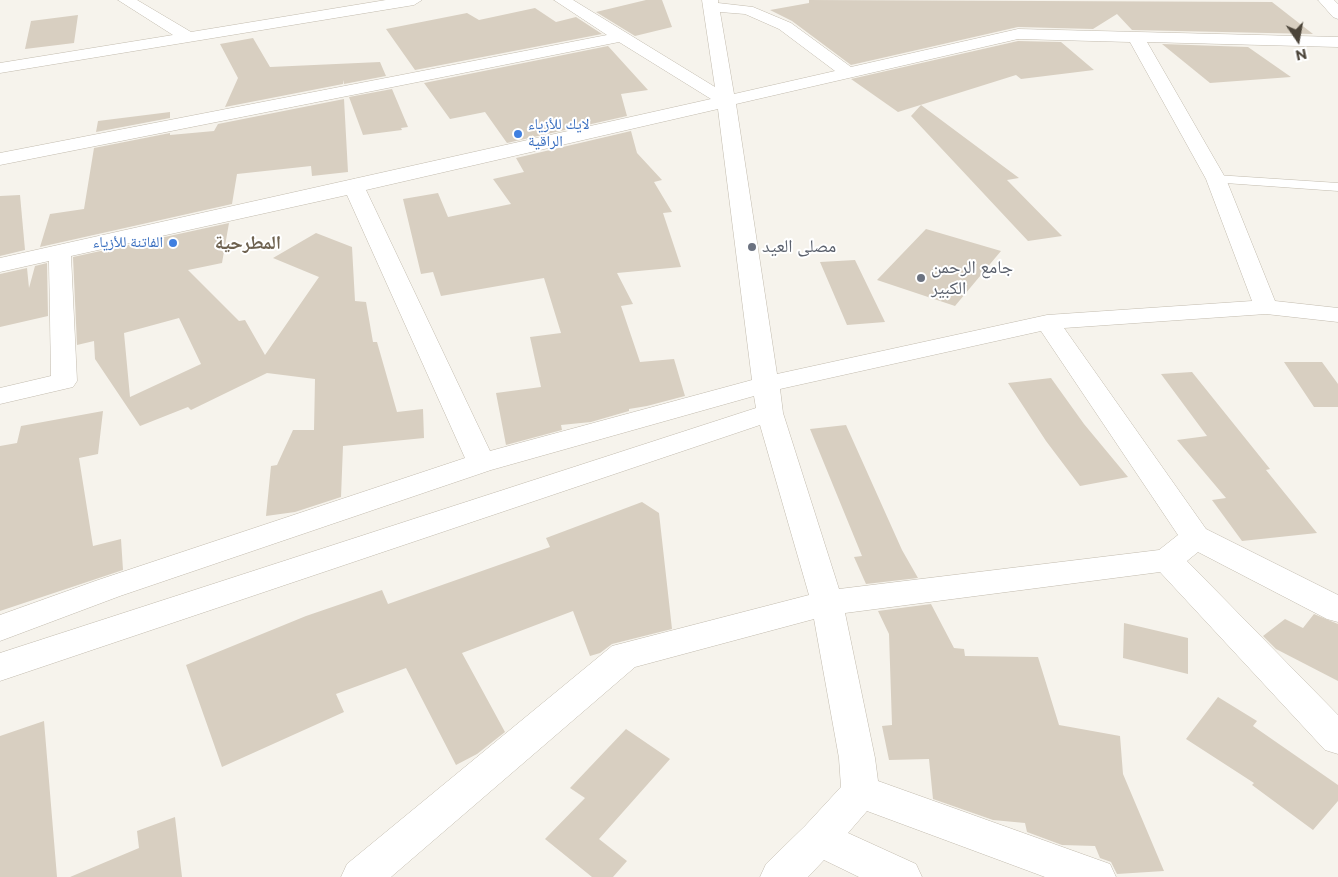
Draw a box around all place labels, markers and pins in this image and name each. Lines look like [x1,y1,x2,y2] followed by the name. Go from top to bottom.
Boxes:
[528,116,589,151] place label: لايك للأزياء الراقية
[512,128,524,140] marker: لايك للأزياء الراقية
[93,234,163,252] place label: الفاتنة للأزياء
[762,236,836,258] place label: مصلى العيد
[167,237,179,249] marker: الفاتنة للأزياء
[746,241,758,253] marker: مصلى العيد
[931,257,1013,300] place label: جامع الرحمن الكبير
[915,272,927,284] marker: جامع الرحمن الكبير

